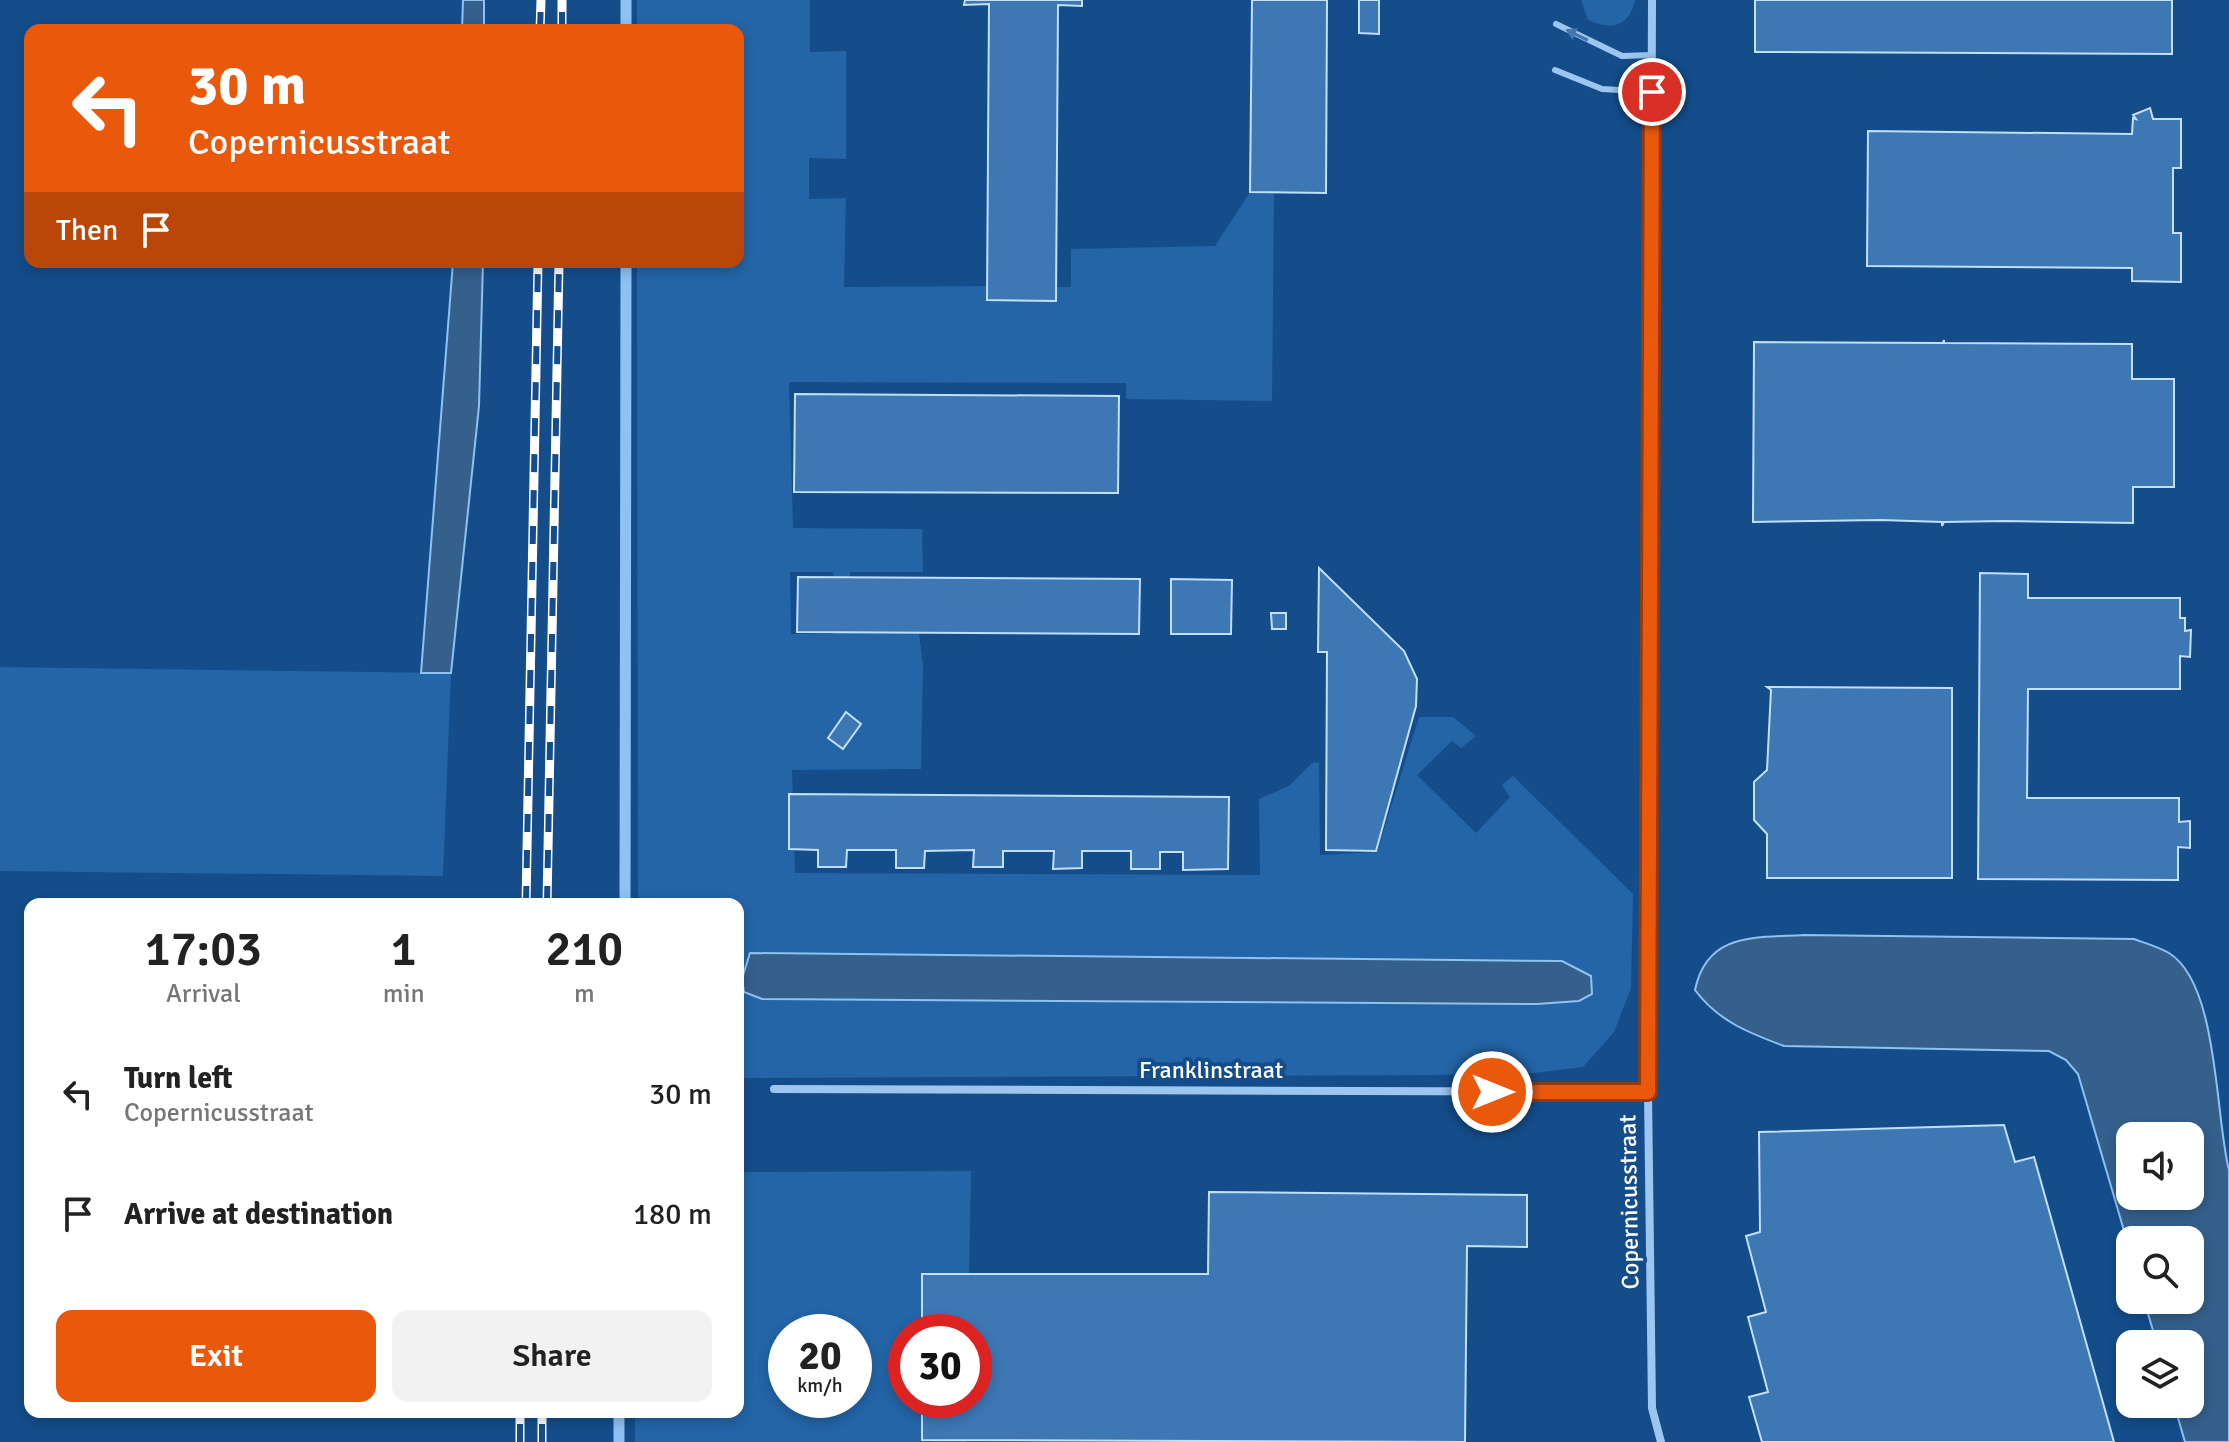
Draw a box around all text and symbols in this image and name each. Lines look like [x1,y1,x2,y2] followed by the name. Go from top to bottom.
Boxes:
[1565,28,1588,41] one-way arrow
[188,51,306,120] text: 30 m
[56,56,160,160] icon: left
[1618,58,1686,126] pin
[1630,70,1674,114] icon: arrive
[188,120,450,165] text: Copernicusstraat
[134,208,178,252] icon: arrive
[56,212,118,249] text: Then
[145,920,262,979] text: 17:03
[391,920,417,979] text: 1
[545,920,623,979] text: 210
[166,978,241,1010] text: Arrival
[383,978,425,1010] text: min
[574,978,595,1010] text: m
[1450,1050,1534,1134] position arrow
[1139,1055,1283,1085] street label: Franklinstraat
[124,1060,233,1097] text: Turn left
[56,1072,100,1116] icon: left
[649,1076,712,1113] text: 30 m
[124,1097,314,1129] text: Copernicusstraat
[1612,1114,1646,1290] street label: Copernicusstraat
[2116,1122,2204,1418] map controls
[2116,1122,2204,1210] button: sound
[56,1192,100,1236] icon: arrive
[124,1196,393,1233] text: Arrive at destination
[633,1196,712,1233] text: 180 m
[2116,1226,2204,1314] button: search
[56,1310,376,1402] button: Exit
[392,1310,712,1402] button: Share
[888,1314,992,1418] speed limit sign: 30
[2116,1330,2204,1418] button: layers
[798,1331,842,1381] text: 20
[797,1373,843,1398] text: km/h

